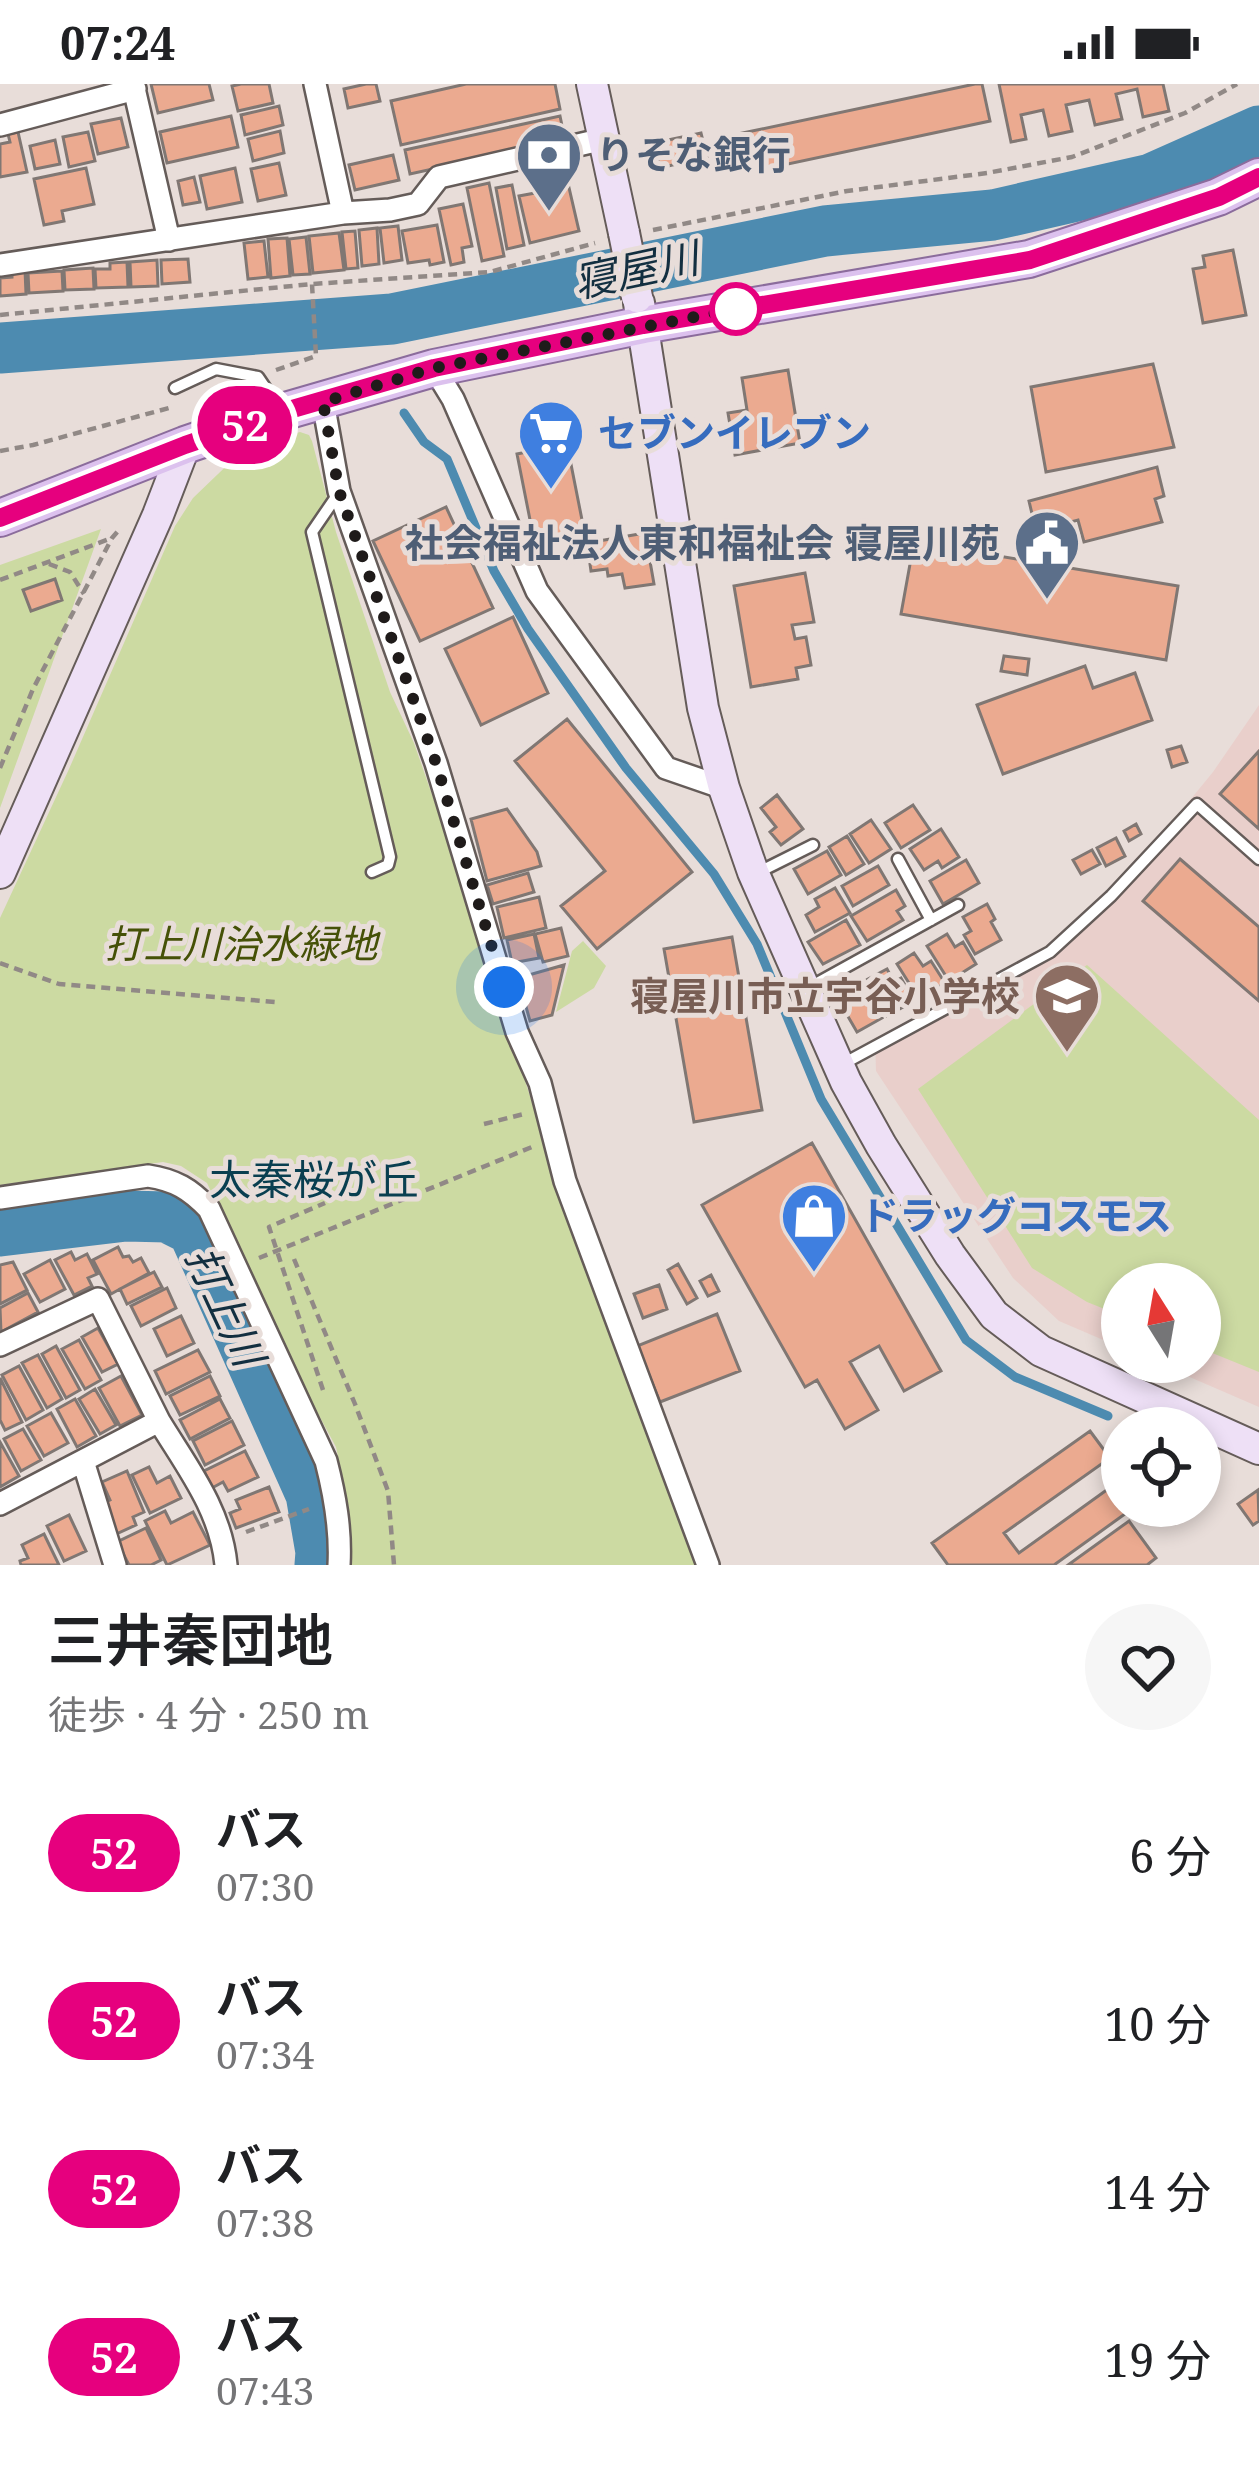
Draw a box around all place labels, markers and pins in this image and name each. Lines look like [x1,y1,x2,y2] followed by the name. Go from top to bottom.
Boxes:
[514,120,584,214] bank icon: りそな銀行
[596,127,791,180] place label: りそな銀行
[711,284,761,334] unlabelled marker
[516,398,586,492] supermarket icon: セブンイレブン
[598,405,871,458] place label: セブンイレブン
[1012,508,1082,602] public building icon: 社会福祉法人東和福祉会 寝屋川苑
[405,515,1000,568] place label: 社会福祉法人東和福祉会 寝屋川苑
[1032,961,1102,1055] school or university icon: 寝屋川市立宇谷小学校
[630,968,1020,1021] place label: 寝屋川市立宇谷小学校
[779,1181,849,1275] shop icon: ドラッグコスモス
[860,1188,1172,1241] place label: ドラッグコスモス

